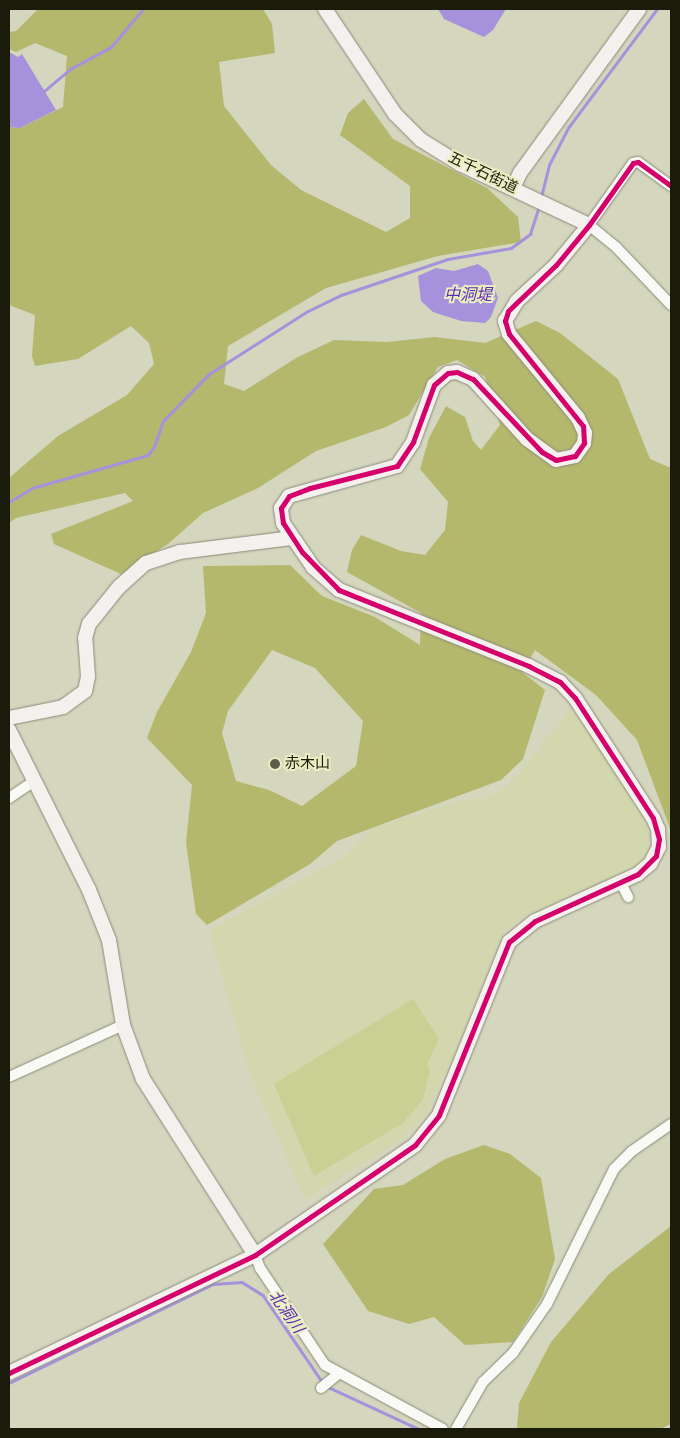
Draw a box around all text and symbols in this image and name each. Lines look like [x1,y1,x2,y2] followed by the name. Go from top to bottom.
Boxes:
[445,148,521,198] street label: 五千石街道
[444,285,492,305] water label: 中洞堤
[285,755,330,773] place label: 赤木山
[269,758,281,770] marker: 赤木山
[264,1287,308,1337] water label: 北洞川

